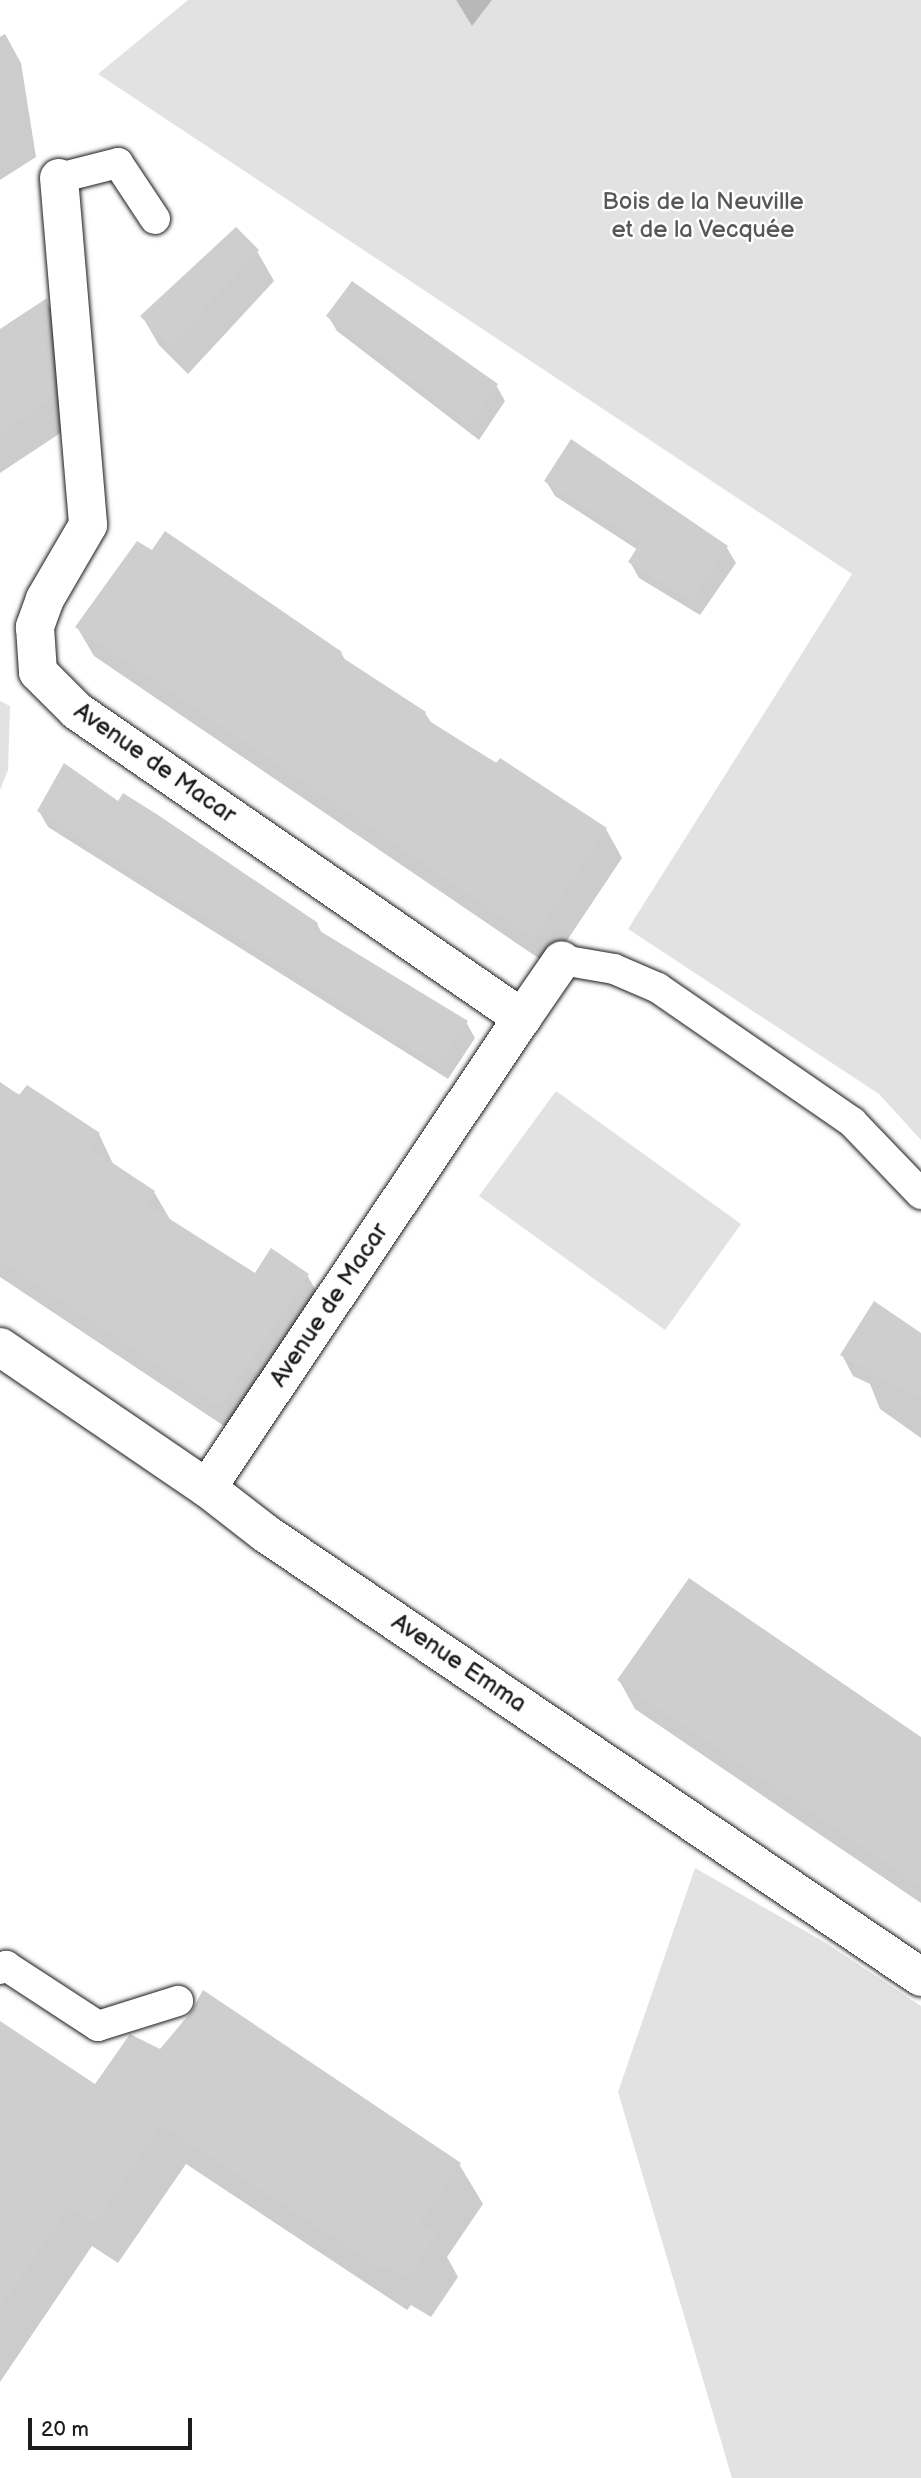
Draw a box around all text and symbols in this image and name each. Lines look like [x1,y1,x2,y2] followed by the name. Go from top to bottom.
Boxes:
[602,188,804,244] park label: Bois de la Neuville et de la Vecquée
[69,696,241,830] street label: Avenue de Macar
[264,1218,394,1392] street label: Avenue de Macar
[386,1607,532,1719] street label: Avenue Emma
[32,2404,196,2448] scale bar
[41,2417,89,2442] text: 20 m

